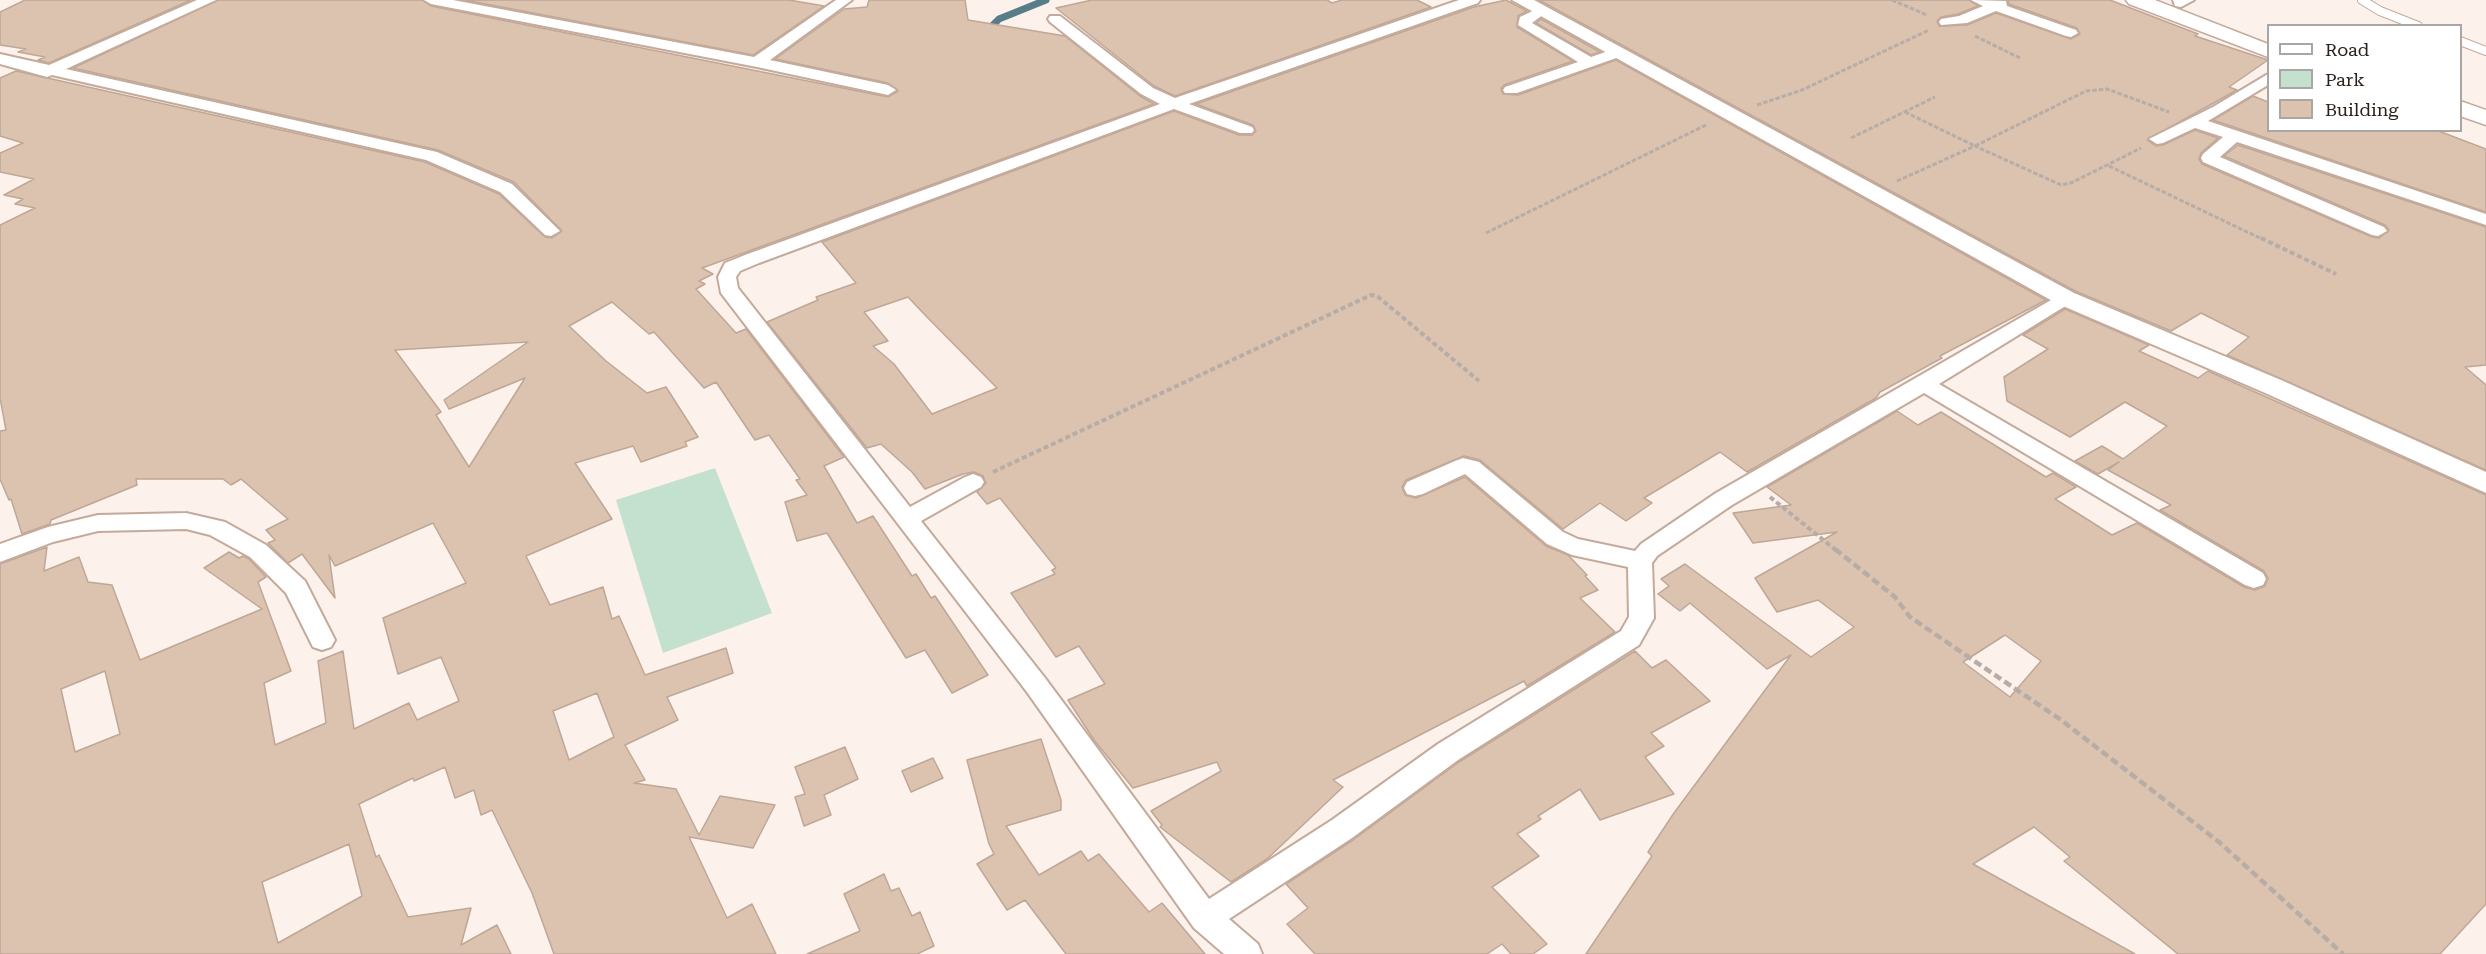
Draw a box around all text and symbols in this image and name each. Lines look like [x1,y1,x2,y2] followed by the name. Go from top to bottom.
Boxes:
[2267,24,2462,132] legend
[2325,39,2369,60] text: Road
[2325,69,2365,90] text: Park
[2325,99,2399,120] text: Building

